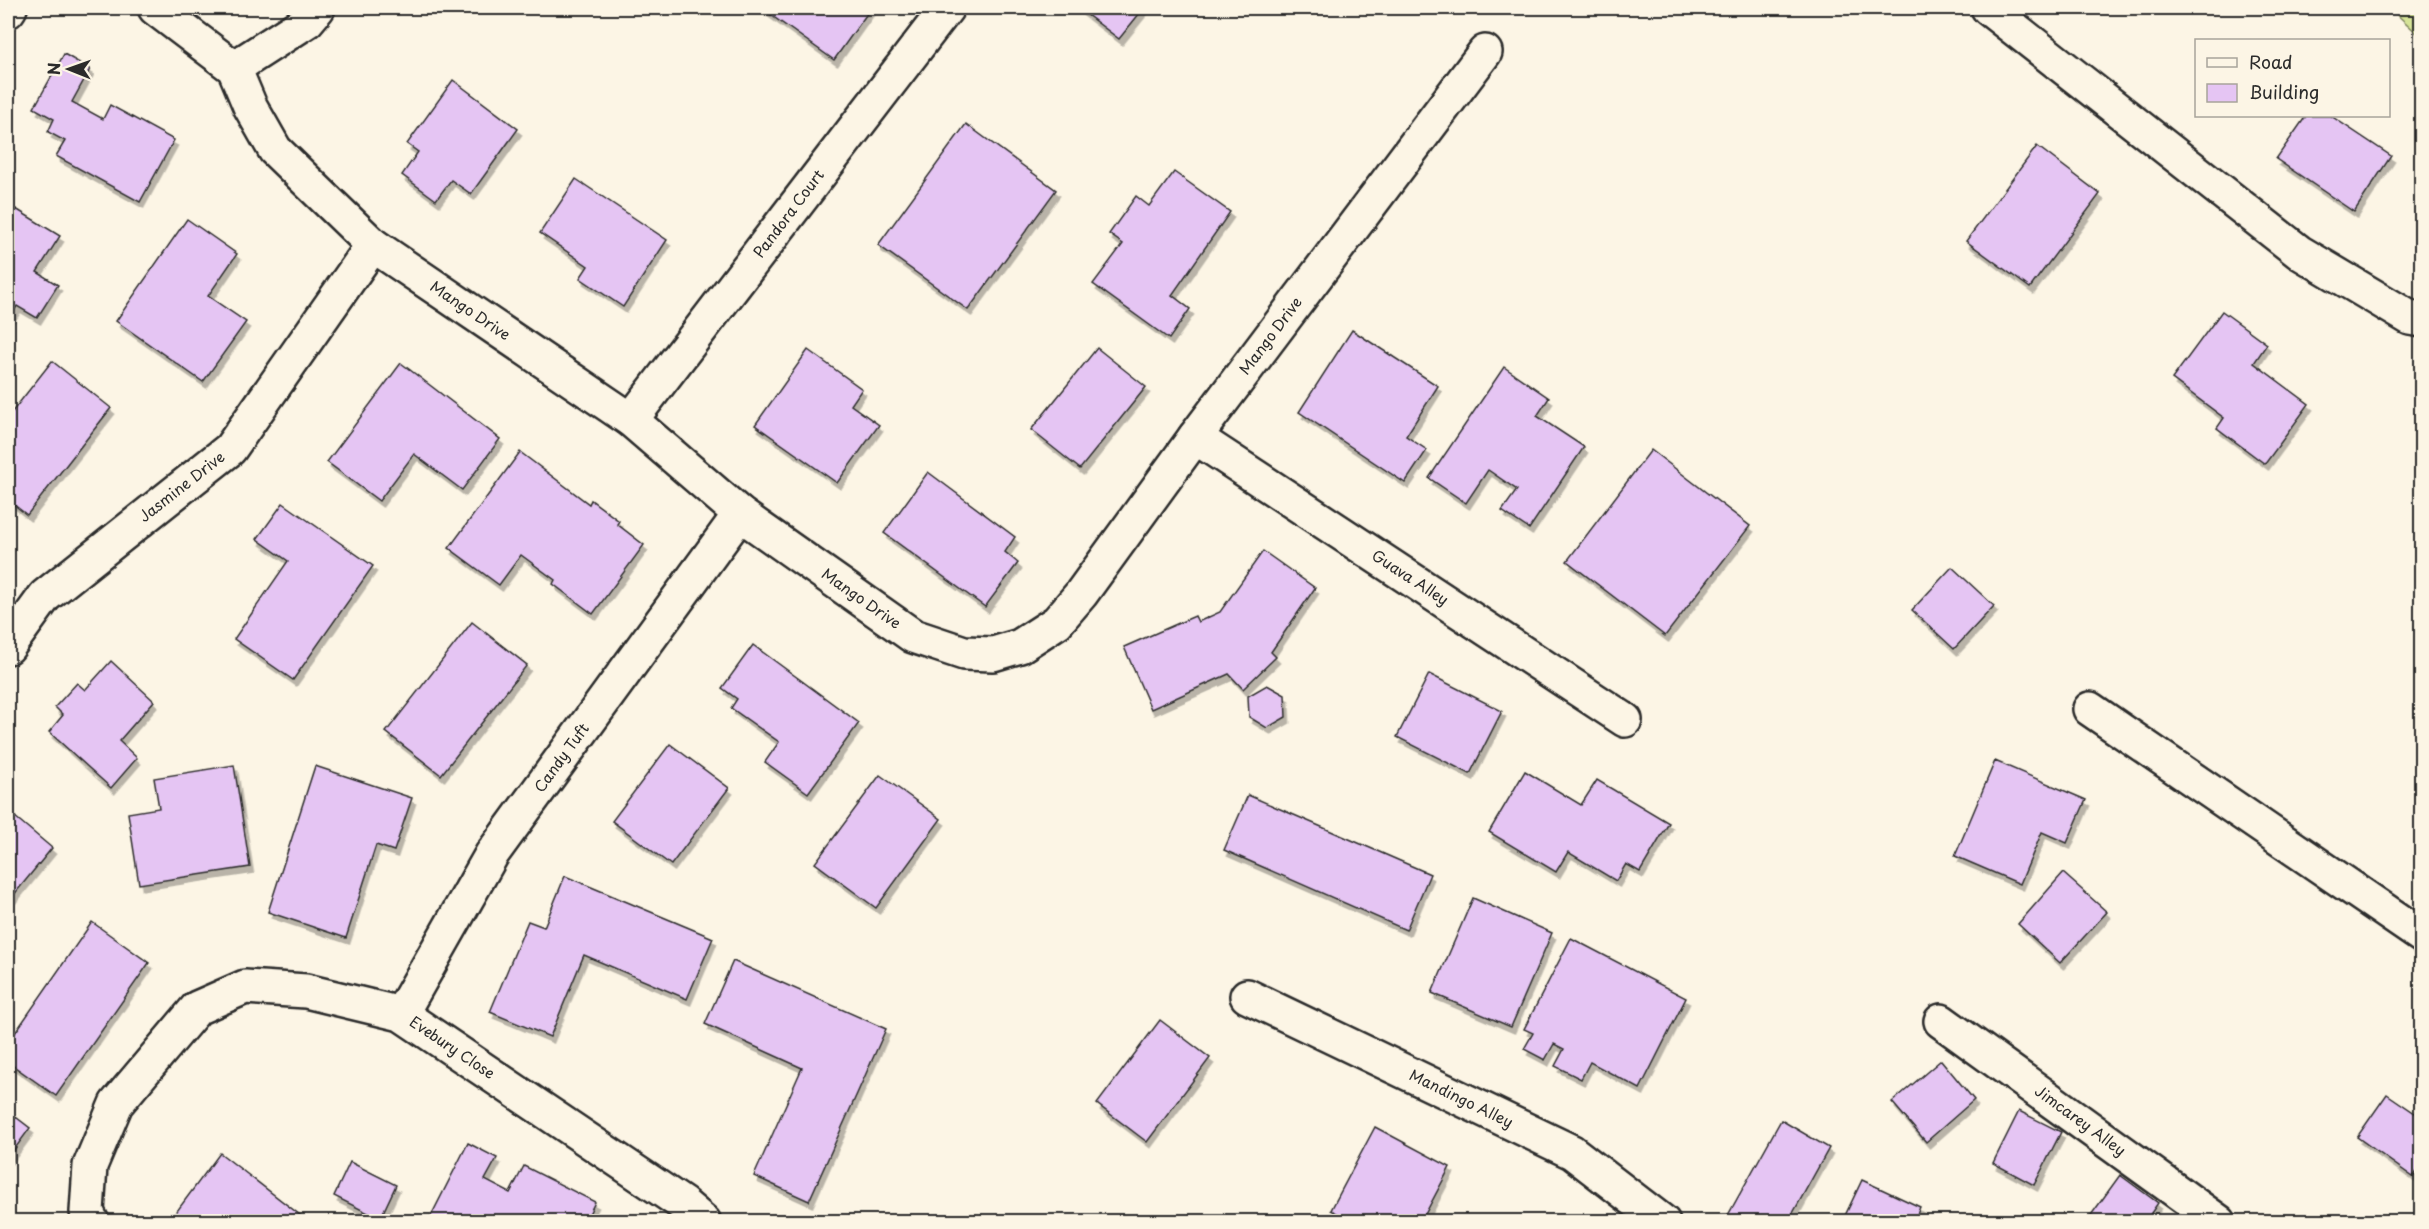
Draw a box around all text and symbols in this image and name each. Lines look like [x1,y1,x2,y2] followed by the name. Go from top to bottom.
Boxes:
[39,39,99,99] north arrow
[2195,39,2390,117] legend
[2249,48,2293,75] text: Road
[41,62,65,75] text: N
[2249,78,2319,105] text: Building
[747,164,829,262] street label: Pandora Court
[426,274,516,345] street label: Mango Drive
[1233,291,1307,379] street label: Mango Drive
[133,445,229,527] street label: Jasmine Drive
[1368,543,1454,610] street label: Guava Alley
[817,562,906,634] street label: Mango Drive
[528,718,594,797] street label: Candy Tuft
[405,1010,500,1084] street label: Evebury Close
[1406,1063,1518,1133] street label: Mandingo Alley
[2030,1079,2131,1161] street label: Jimcarey Alley

